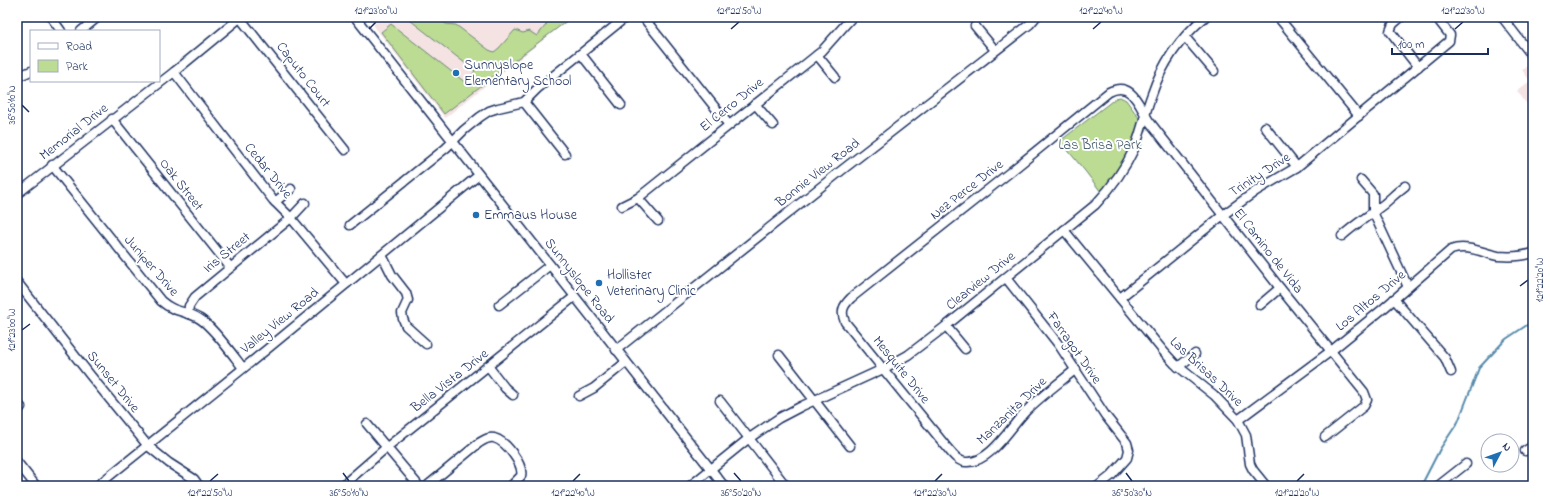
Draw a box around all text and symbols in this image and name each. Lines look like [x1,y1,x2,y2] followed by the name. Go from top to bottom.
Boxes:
[355,4,398,19] text: 121°23'00"W
[716,4,762,19] text: 121°22'50"W
[1079,4,1123,19] text: 121°22'40"W
[1441,4,1485,19] text: 121°22'30"W
[30,30,160,82] legend
[1392,30,1488,56] scale bar
[1398,36,1425,54] text: 100 m
[66,38,92,56] text: Road
[271,38,336,113] street label: Caputo Court
[464,55,571,93] place label: Sunnyslope Elementary School
[66,58,88,76] text: Park
[451,68,461,78] marker: Sunnyslope Elementary School
[695,72,769,137] street label: El Cerro Drive
[5,85,20,124] text: 36°50'10"N
[35,98,114,166] street label: Memorial Drive
[771,133,865,213] street label: Bonnie View Road
[1058,135,1142,156] park label: Las Brisa Park
[239,139,298,204] street label: Cedar Drive
[1225,147,1296,204] street label: Trinity Drive
[154,154,208,216] street label: Oak Street
[926,154,1009,225] street label: Nez Perce Drive
[1228,204,1308,298] street label: El Camino de Vida
[484,205,578,226] place label: Emmaus House
[471,210,481,220] marker: Emmaus House
[199,227,256,279] street label: Iris Street
[118,231,184,302] street label: Juniper Drive
[538,234,619,329] street label: Sunnyslope Road
[942,246,1021,316] street label: Clearview Drive
[1533,258,1548,302] text: 121°22'20"W
[606,265,697,303] place label: Hollister Veterinary Clinic
[1331,265,1411,337] street label: Los Altos Drive
[594,278,604,288] marker: Hollister Veterinary Clinic
[235,283,324,361] street label: Valley View Road
[1040,307,1107,390] street label: Farragot Drive
[5,308,20,351] text: 121°23'00"W
[867,332,935,409] street label: Mesquite Drive
[1164,332,1248,412] street label: Las Brisas Drive
[406,344,494,419] street label: Bella Vista Drive
[81,346,145,418] street label: Sunset Drive
[972,371,1052,450] street label: Manzanita Drive
[1480,433,1520,473] north arrow
[1498,439,1515,455] text: N
[187,486,233,501] text: 121°22'50"W
[330,486,369,501] text: 36°50'10"N
[551,486,595,501] text: 121°22'40"W
[721,486,762,501] text: 36°50'20"N
[913,486,957,501] text: 121°22'30"W
[1112,486,1152,501] text: 36°50'30"N
[1275,486,1319,501] text: 121°22'20"W

